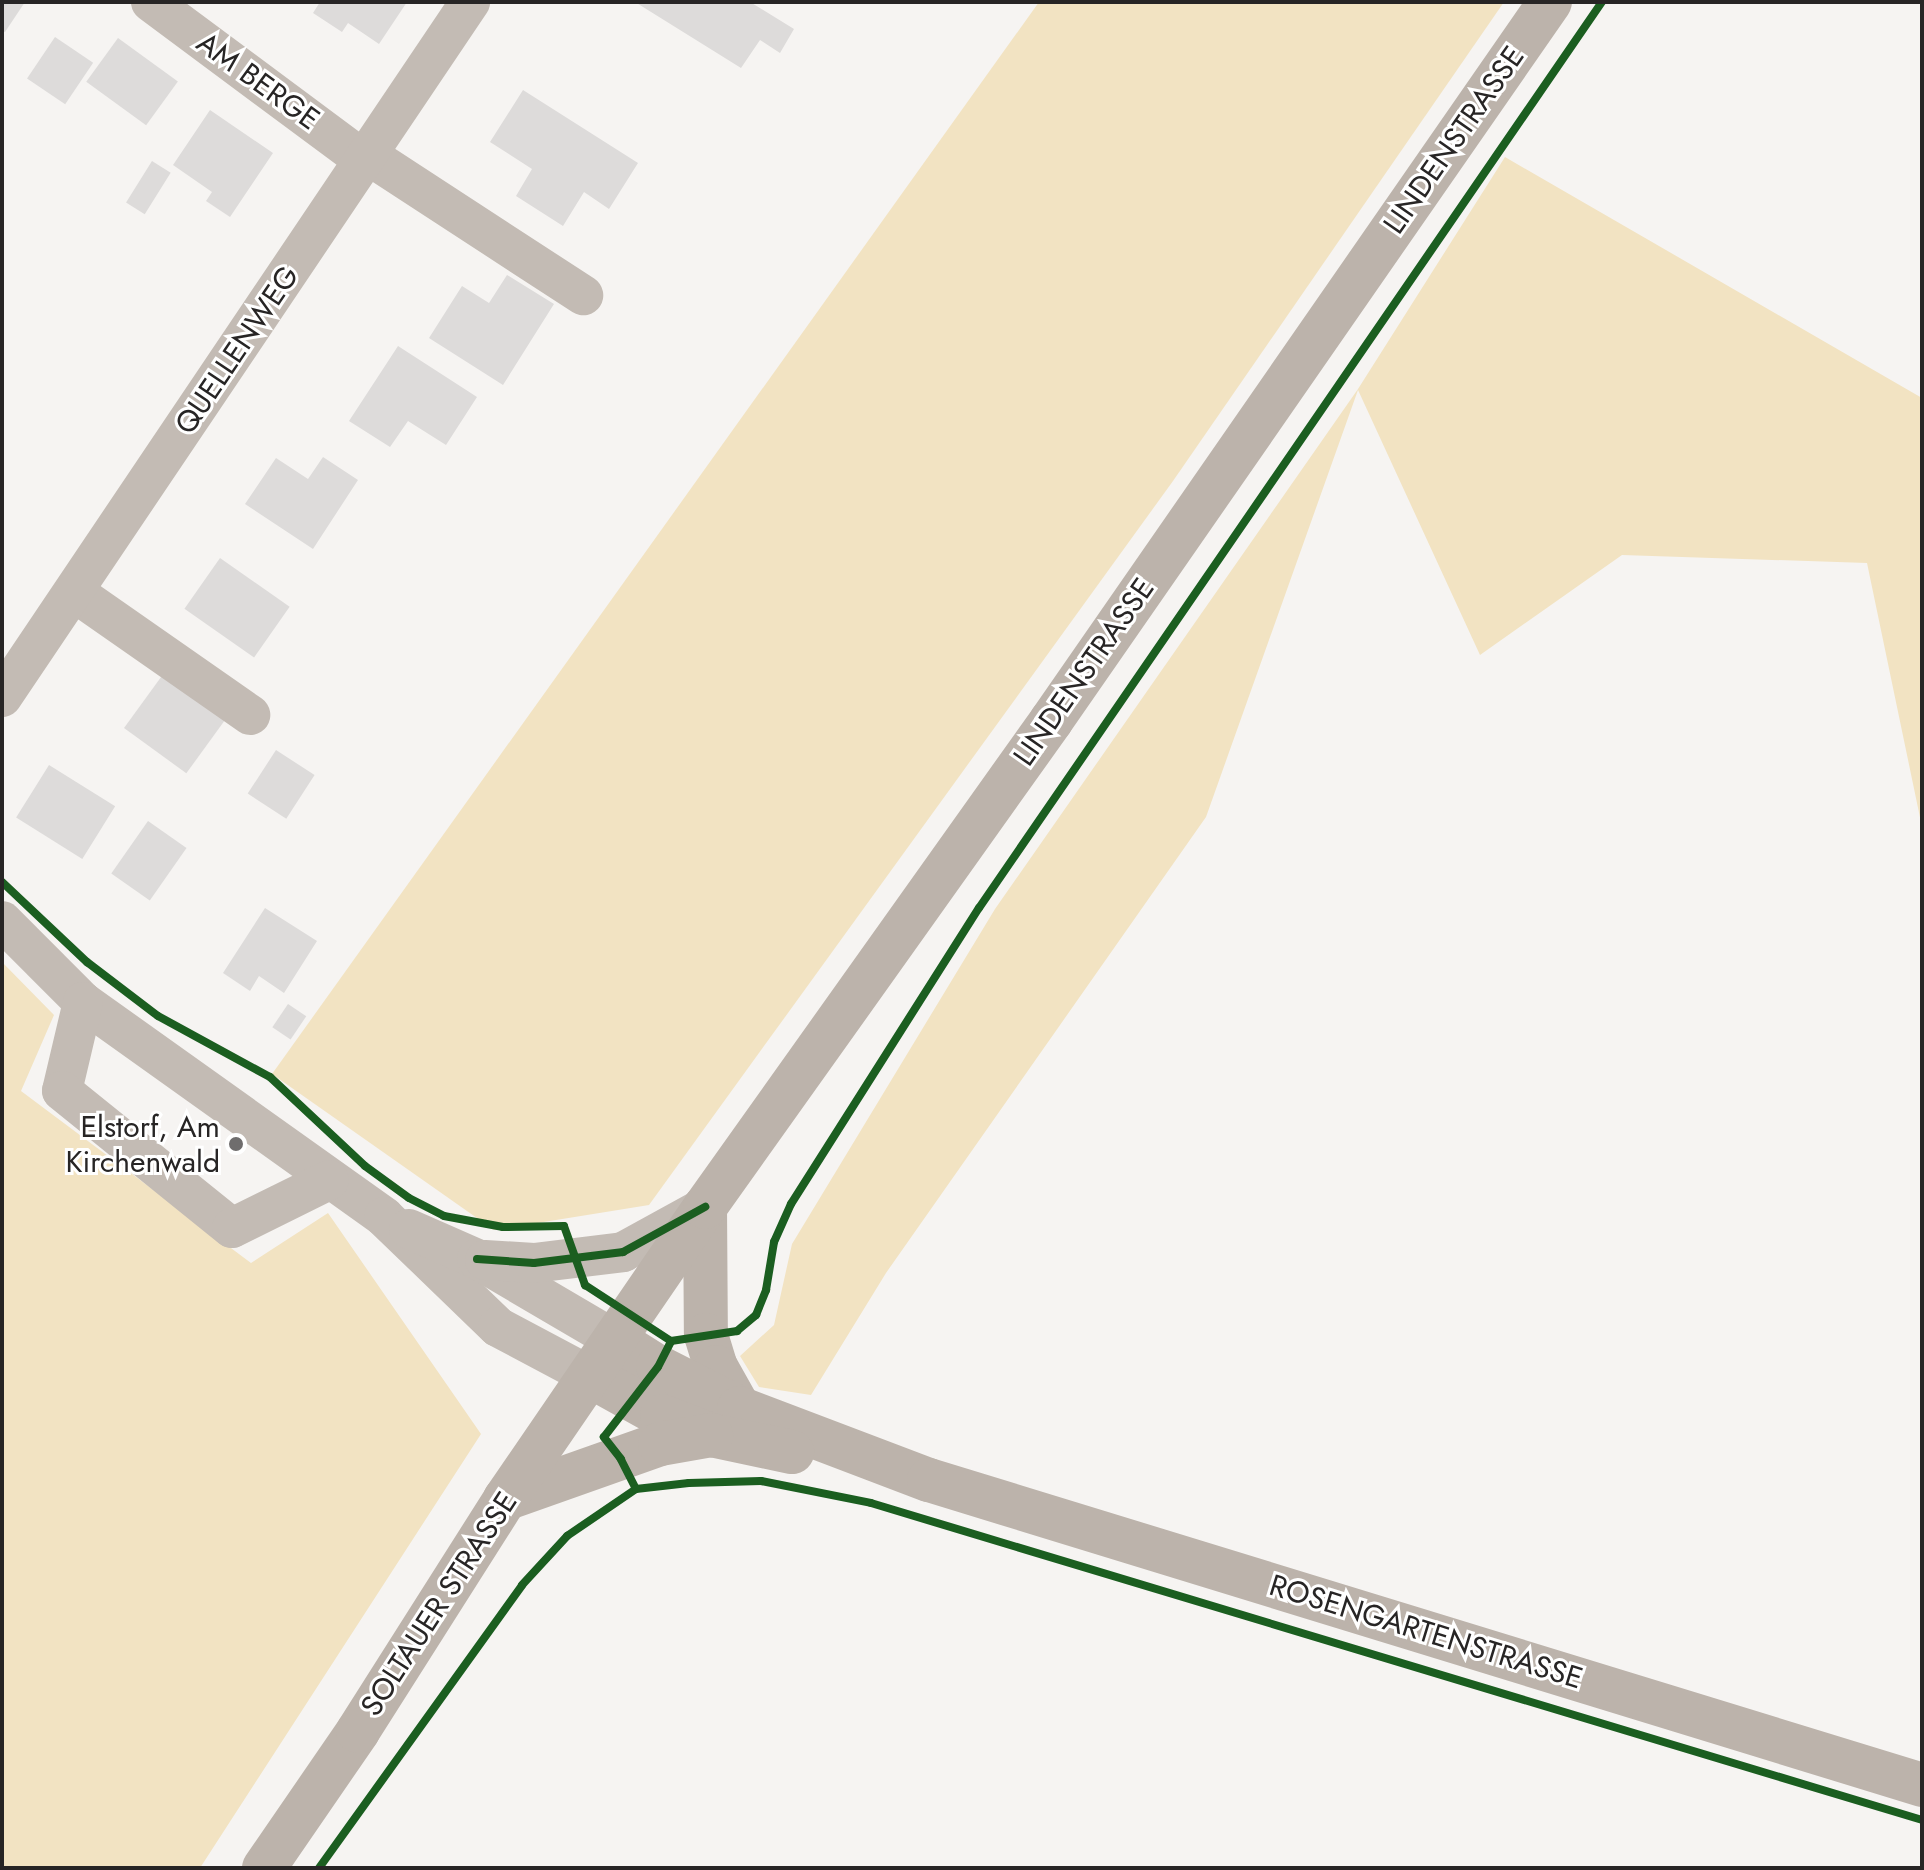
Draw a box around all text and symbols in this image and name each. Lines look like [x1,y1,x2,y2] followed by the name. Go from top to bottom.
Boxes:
[190,24,326,138] street label: AM BERGE
[1376,39,1532,241] street label: LINDENSTRASSE
[168,259,306,441] street label: QUELLENWEG
[1006,571,1162,773] street label: LINDENSTRASSE
[65,1109,220,1180] place label: Elstorf, Am Kirchenwald
[227,1135,245,1153] marker: Elstorf, Am Kirchenwald
[353,1485,525,1723] street label: SOLTAUER STRASSE
[1265,1567,1587,1697] street label: ROSENGARTENSTRASSE

